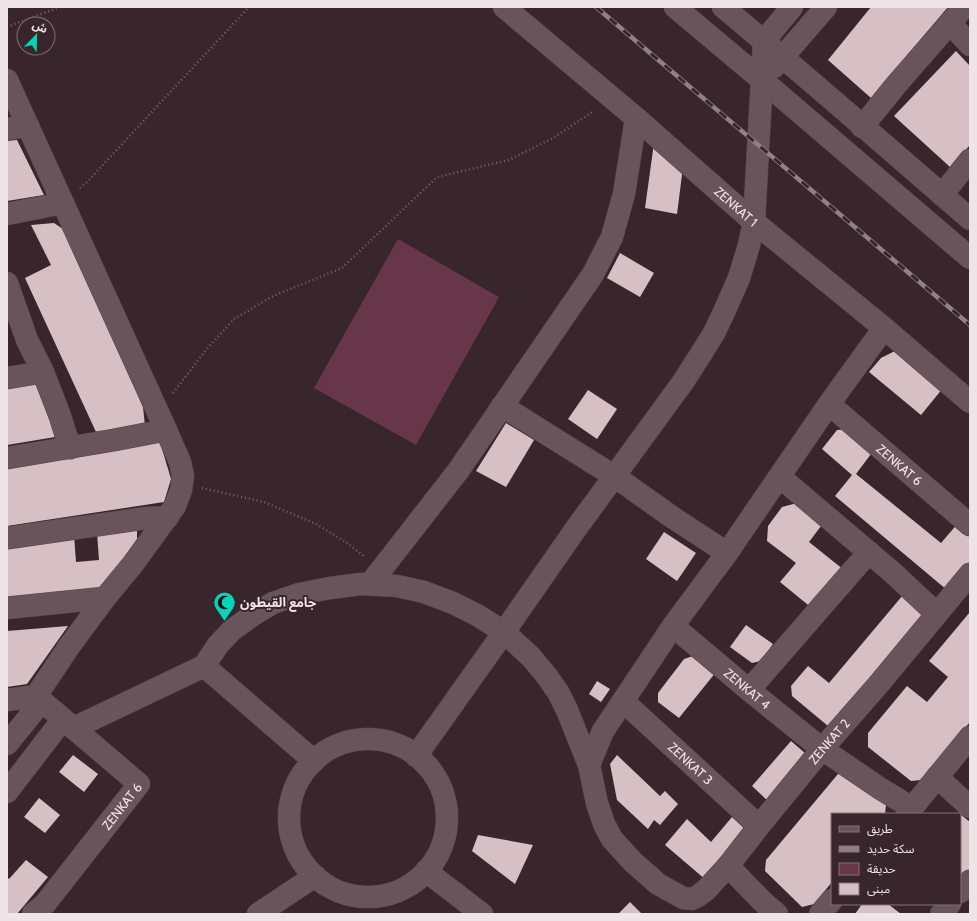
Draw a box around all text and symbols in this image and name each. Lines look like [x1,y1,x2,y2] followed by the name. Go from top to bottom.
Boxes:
[16,16,56,56] north arrow
[30,17,50,36] text: ش
[711,183,761,230] street label: ZENKAT 1
[873,440,926,489] street label: ZENKAT 6
[211,589,237,622] mosque icon: جامع القيطون
[240,594,316,612] place label: جامع القيطون
[721,664,774,713] street label: ZENKAT 4
[805,715,853,767] street label: ZENKAT 2
[665,739,716,788] street label: ZENKAT 3
[98,779,145,833] street label: ZENKAT 6
[831,813,961,905] legend
[867,821,893,837] text: طريق
[867,841,914,856] text: سكة حديد
[867,861,896,876] text: حديقة
[867,881,890,896] text: مبنى

